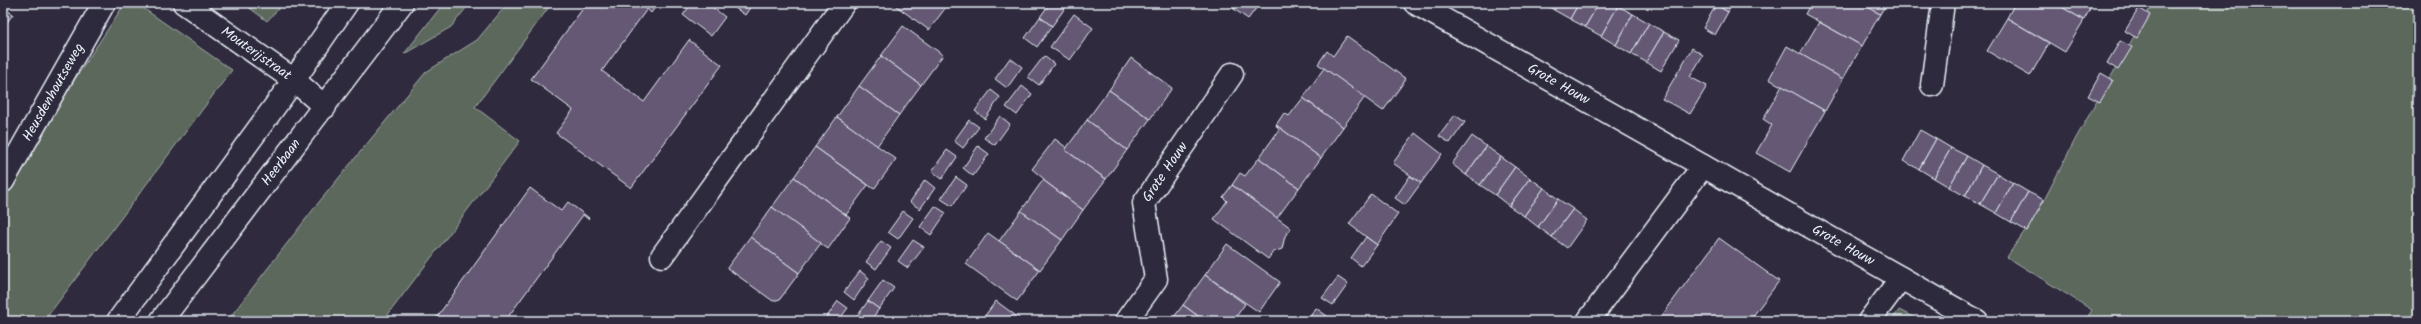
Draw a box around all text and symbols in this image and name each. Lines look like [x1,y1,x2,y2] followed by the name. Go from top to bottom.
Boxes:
[216,21,296,86] street label: Mouterijstraat
[17,39,90,146] street label: Heusdenhoutseweg
[1523,58,1594,111] street label: Grote Houw
[256,134,306,191] street label: Heerbaan
[1137,137,1194,207] street label: Grote Houw
[1808,219,1879,272] street label: Grote Houw

